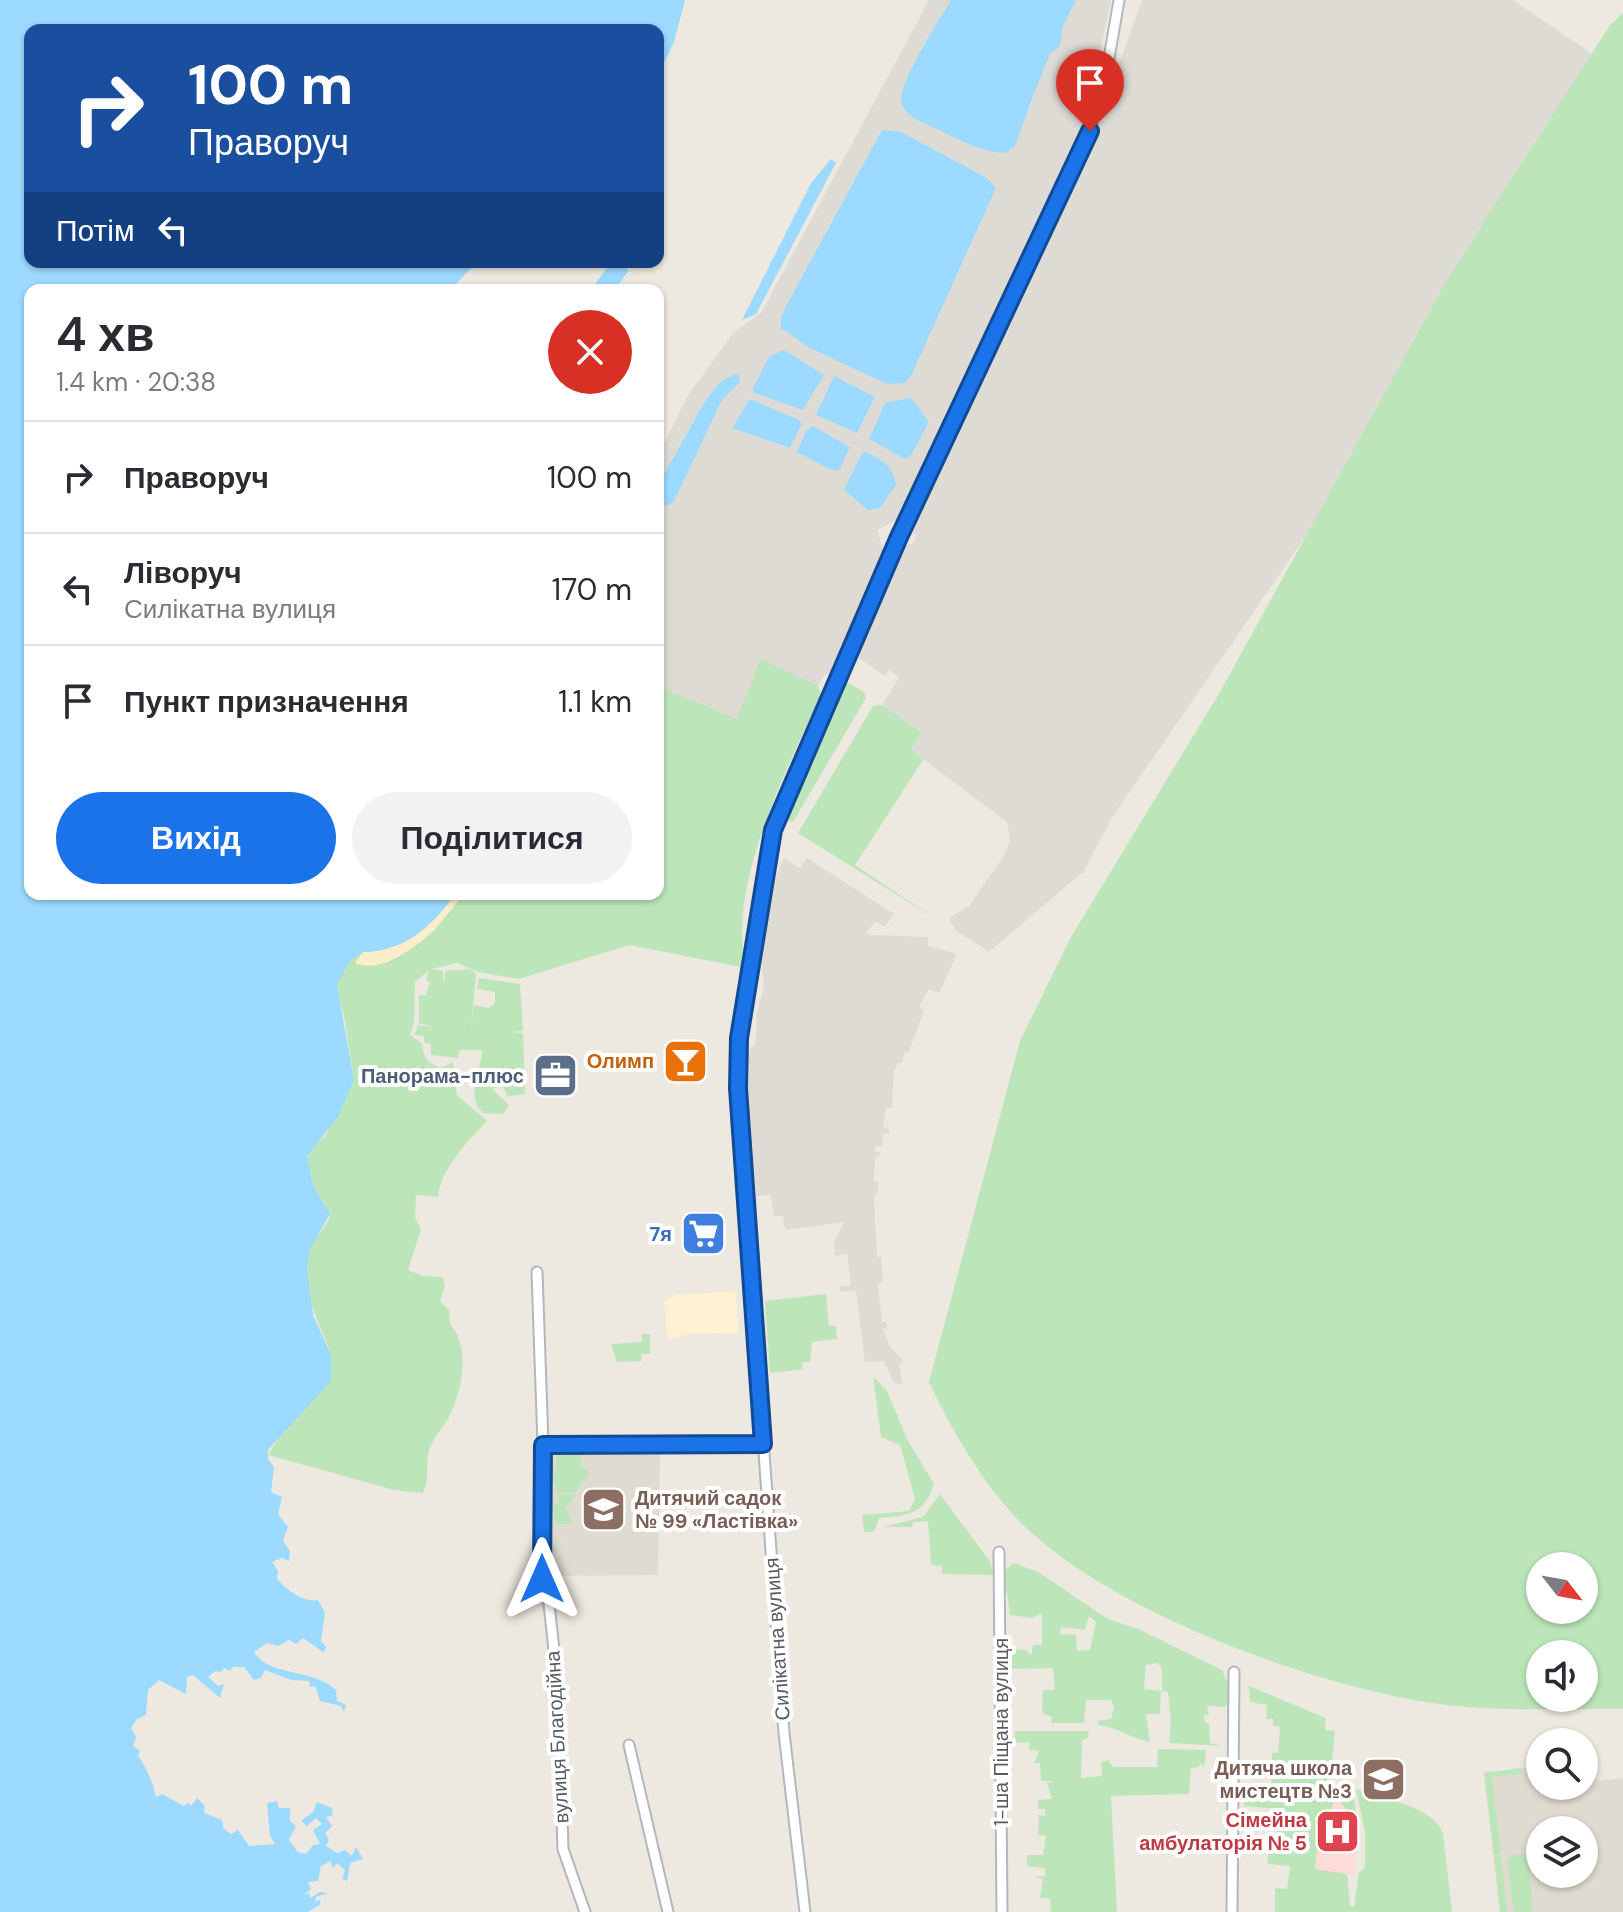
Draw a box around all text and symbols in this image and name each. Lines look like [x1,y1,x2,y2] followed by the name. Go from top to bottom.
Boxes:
[188,48,353,121] text: 100 m
[1056,49,1124,131] pin
[56,56,160,160] icon: right
[1068,61,1112,105] icon: arrive
[188,119,349,166] text: Праворуч
[151,208,195,252] icon: left
[56,211,135,250] text: Потім
[56,303,155,366] text: 4 хв
[548,310,632,394] button: close
[56,365,216,399] text: 1.4 km · 20:38
[56,455,100,499] icon: right
[124,458,269,497] text: Праворуч
[547,458,632,497] text: 100 m
[124,553,242,592] text: Ліворуч
[56,567,100,611] icon: left
[552,570,632,609] text: 170 m
[124,592,336,626] text: Силікатна вулиця
[56,679,100,723] icon: arrive
[124,682,409,721] text: Пункт призначення
[558,682,632,721] text: 1.1 km
[56,792,336,884] button: Вихід
[352,792,632,884] button: Поділитися
[661,1037,709,1085] bar icon: Олимп
[587,1048,654,1074] place label: Олимп
[531,1052,579,1100] office icon: Панорама-плюс
[361,1063,524,1089] place label: Панорама-плюс
[679,1210,727,1258] supermarket icon: 7я
[650,1221,672,1247] place label: 7я
[580,1485,628,1533] school or university icon: Дитячий садок № 99 «Ластівка»
[635,1485,798,1534] place label: Дитячий садок № 99 «Ластівка»
[500,1537,584,1621] position arrow
[1526,1552,1598,1624] north arrow
[1526,1552,1598,1888] map controls
[758,1557,796,1721] street label: Силікатна вулиця
[988,1638,1014,1826] street label: 1-ша Піщана вулиця
[1526,1640,1598,1712] button: sound
[539,1649,575,1824] street label: вулиця Благодійна
[1526,1728,1598,1800] button: search
[1215,1755,1353,1804] place label: Дитяча школа мистецтв №3
[1359,1756,1407,1804] school or university icon: Дитяча школа мистецтв №3
[1139,1807,1308,1856] place label: Сімейна амбулаторія № 5
[1314,1808,1362,1856] hospital icon: Сімейна амбулаторія № 5
[1526,1816,1598,1888] button: layers

